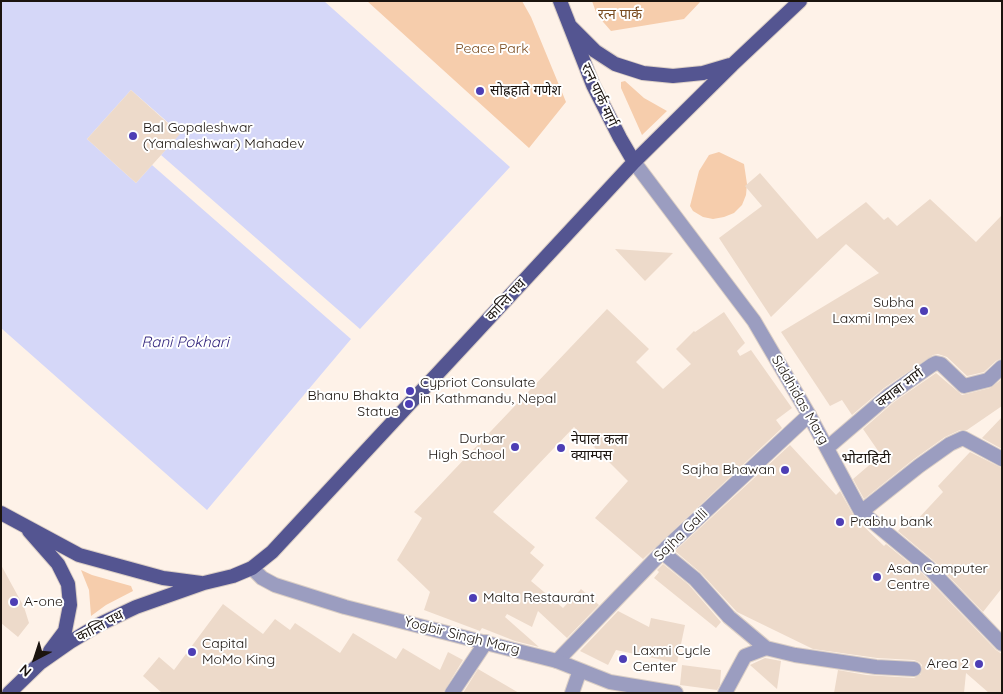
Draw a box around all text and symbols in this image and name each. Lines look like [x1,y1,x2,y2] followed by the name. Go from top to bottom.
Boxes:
[598,7,642,23] park label: रत्न पार्क
[455,41,529,57] park label: Peace Park
[577,61,621,129] street label: रत्न पार्क मार्ग
[490,83,561,99] place label: सोह्रहाते गणेश
[474,85,486,97] marker: सोह्रहाते गणेश
[143,120,305,152] place label: Bal Gopaleshwar (Yamaleshwar) Mahadev
[127,130,139,142] marker: Bal Gopaleshwar (Yamaleshwar) Mahadev
[482,276,530,324] street label: कान्ति पथ
[832,295,914,328] place label: Subha Laxmi Impex
[918,305,930,317] marker: Subha Laxmi Impex
[141,333,229,351] water label: Rani Pokhari
[768,352,832,448] street label: Siddhidas Marg
[873,365,927,411] street label: क्याबा मार्ग
[420,375,556,408] place label: Cypriot Consulate in Kathmandu, Nepal
[404,385,416,397] marker: Cypriot Consulate in Kathmandu, Nepal
[307,388,399,421] place label: Bhanu Bhakta Statue
[403,398,415,410] marker: Bhanu Bhakta Statue
[428,431,505,464] place label: Durbar High School
[571,432,628,464] place label: नेपाल कला क्याम्पस
[509,441,521,453] marker: Durbar High School
[555,442,567,454] marker: नेपाल कला क्याम्पस
[841,449,891,467] district label: भोटाहिटी
[682,462,775,478] place label: Sajha Bhawan
[779,464,791,476] marker: Sajha Bhawan
[651,505,711,565] street label: Sajha Galli
[850,514,933,530] place label: Prabhu bank
[834,516,846,528] marker: Prabhu bank
[887,561,988,594] place label: Asan Computer Centre
[871,571,883,583] marker: Asan Computer Centre
[483,590,595,606] place label: Malta Restaurant
[467,592,479,604] marker: Malta Restaurant
[24,594,63,610] place label: A-one
[8,596,20,608] marker: A-one
[74,607,126,645] street label: कान्ति पथ
[402,614,522,658] street label: Yogbir Singh Marg
[10,634,60,684] north arrow
[202,636,275,669] place label: Capital MoMo King
[633,643,711,676] place label: Laxmi Cycle Center
[186,646,198,658] marker: Capital MoMo King
[617,653,629,665] marker: Laxmi Cycle Center
[927,656,969,672] place label: Area 2
[973,658,985,670] marker: Area 2
[16,660,35,681] text: N

